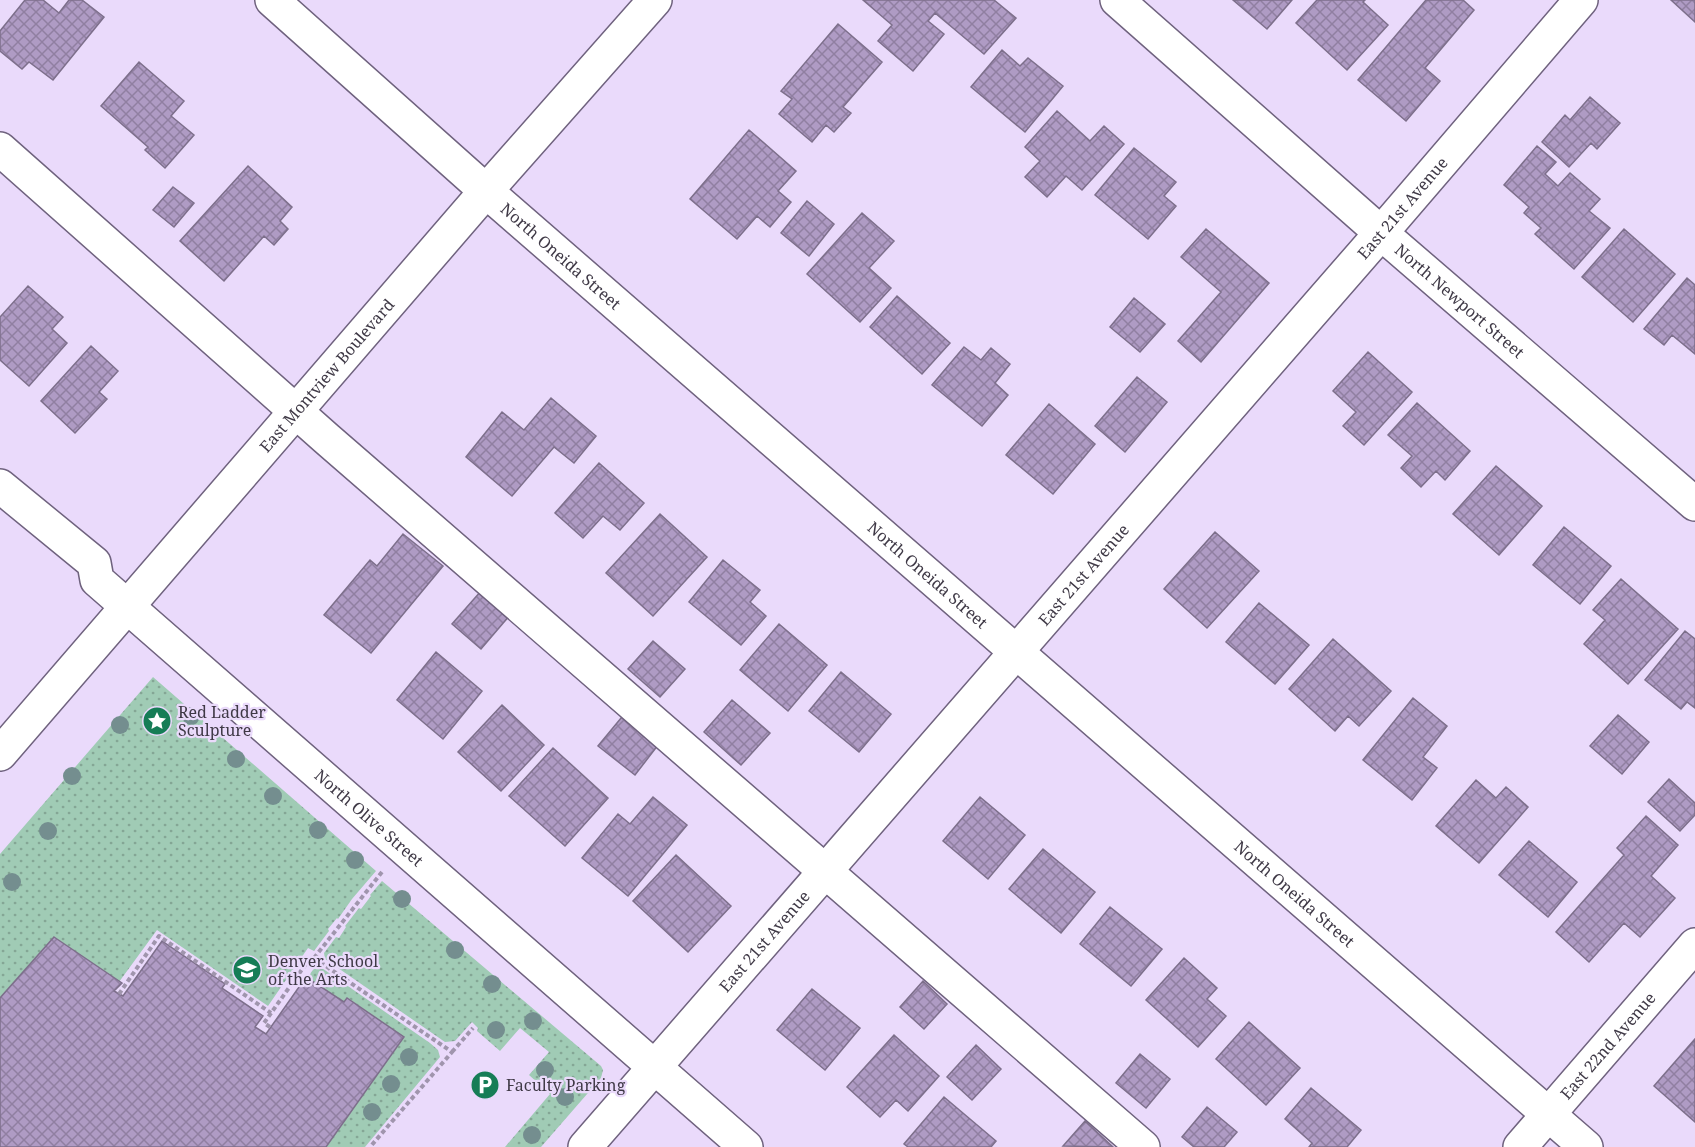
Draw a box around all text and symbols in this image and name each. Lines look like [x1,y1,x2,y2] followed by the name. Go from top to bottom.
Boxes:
[1352,152,1453,264] street label: East 21st Avenue
[496,198,626,315] street label: North Oneida Street
[1390,239,1529,363] street label: North Newport Street
[254,294,399,457] street label: East Montview Boulevard
[863,517,993,633] street label: North Oneida Street
[1033,519,1134,630] street label: East 21st Avenue
[178,701,266,741] place label: Red Ladder Sculpture
[141,705,173,737] place icon: Red Ladder Sculpture
[310,764,428,871] street label: North Olive Street
[1230,835,1360,952] street label: North Oneida Street
[714,886,815,997] street label: East 21st Avenue
[268,950,378,990] place label: Denver School of the Arts
[231,954,263,986] school or university icon: Denver School of the Arts
[1555,987,1660,1104] street label: East 22nd Avenue
[469,1069,501,1101] parking icon: Faculty Parking
[506,1074,626,1096] place label: Faculty Parking

